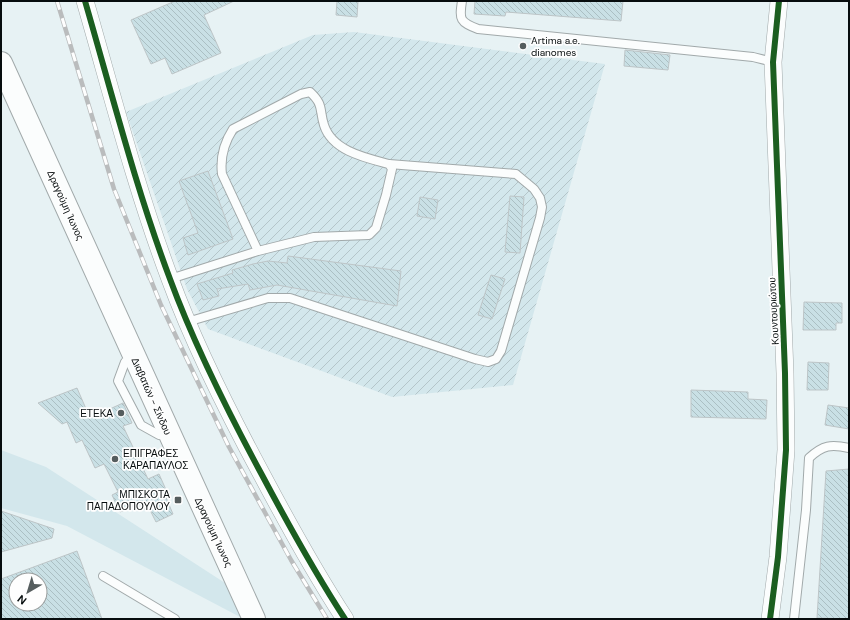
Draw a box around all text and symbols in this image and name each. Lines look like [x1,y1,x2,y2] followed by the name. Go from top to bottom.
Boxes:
[531,34,580,59] place label: Artima a.e. dianomes
[518,41,528,51] marker: Artima a.e. dianomes
[44,168,87,242] street label: Δραγούμη Ίωνος
[765,277,782,345] street label: Κουντουριώτου
[129,355,174,437] street label: Διαβατών - Σίνδου
[80,407,113,420] place label: ΕΤΕΚΑ
[116,408,126,418] marker: ΕΤΕΚΑ
[123,447,188,472] place label: ΕΠΙΓΡΑΦΕΣ ΚΑΡΑΠΑΥΛΟΣ
[110,454,120,464] marker: ΕΠΙΓΡΑΦΕΣ ΚΑΡΑΠΑΥΛΟΣ
[87,488,170,513] place label: ΜΠΙΣΚΟΤΑ ΠΑΠΑΔΟΠΟΥΛΟΥ
[173,495,183,505] marker: ΜΠΙΣΚΟΤΑ ΠΑΠΑΔΟΠΟΥΛΟΥ
[192,495,235,569] street label: Δραγούμη Ίωνος
[8,572,48,612] north arrow
[14,592,29,608] text: N

